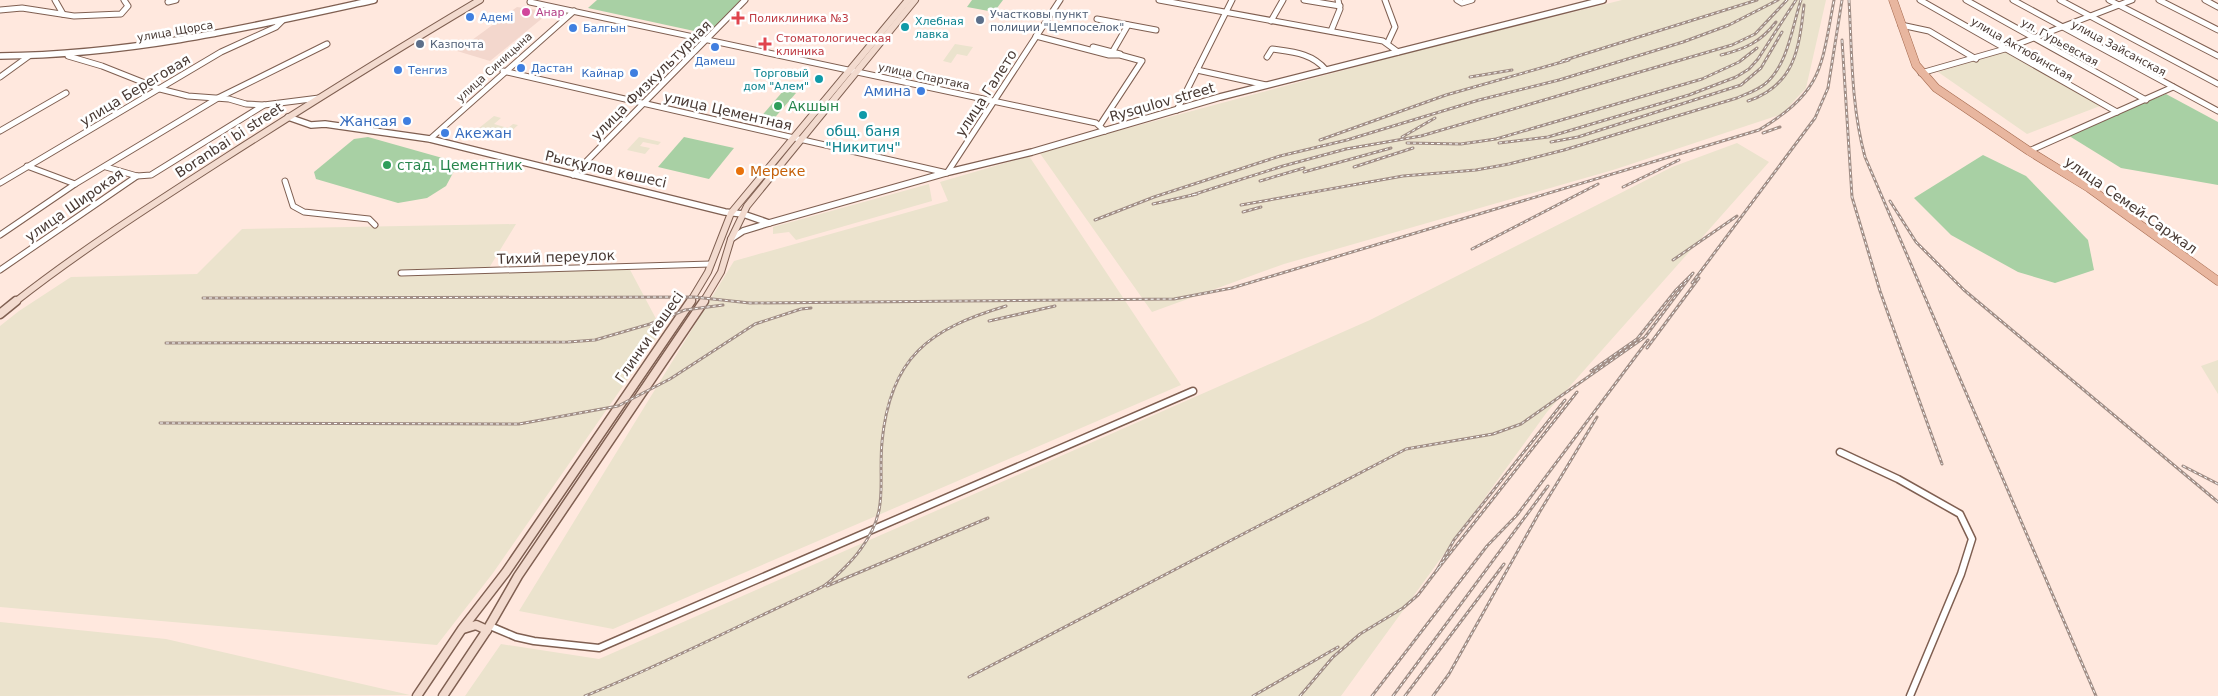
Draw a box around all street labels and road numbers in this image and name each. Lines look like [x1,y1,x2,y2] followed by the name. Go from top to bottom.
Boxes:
[1969,15,2075,84] street label: улица Актюбинская
[2019,16,2101,69] street label: ул. Гурьевская
[588,17,714,143] street label: улица Физкультурная
[136,18,214,45] street label: улица Щорса
[2069,18,2168,79] street label: улица Зайсанская
[454,30,535,105] street label: улица Синицына
[952,47,1020,139] street label: улица Галето
[77,51,193,129] street label: улица Береговая
[877,60,971,93] street label: улица Спартака
[1108,79,1217,125] street label: Rysqulov street
[662,88,794,134] street label: улица Цементная
[172,99,286,181] street label: Boranbai bi street
[544,147,668,191] street label: Рысқұлов көшесі
[2062,153,2200,257] street label: улица Семей-Саржал
[22,165,126,245] street label: улица Широкая
[496,247,615,267] street label: Тихий переулок
[612,288,686,386] street label: Глинки көшесі

